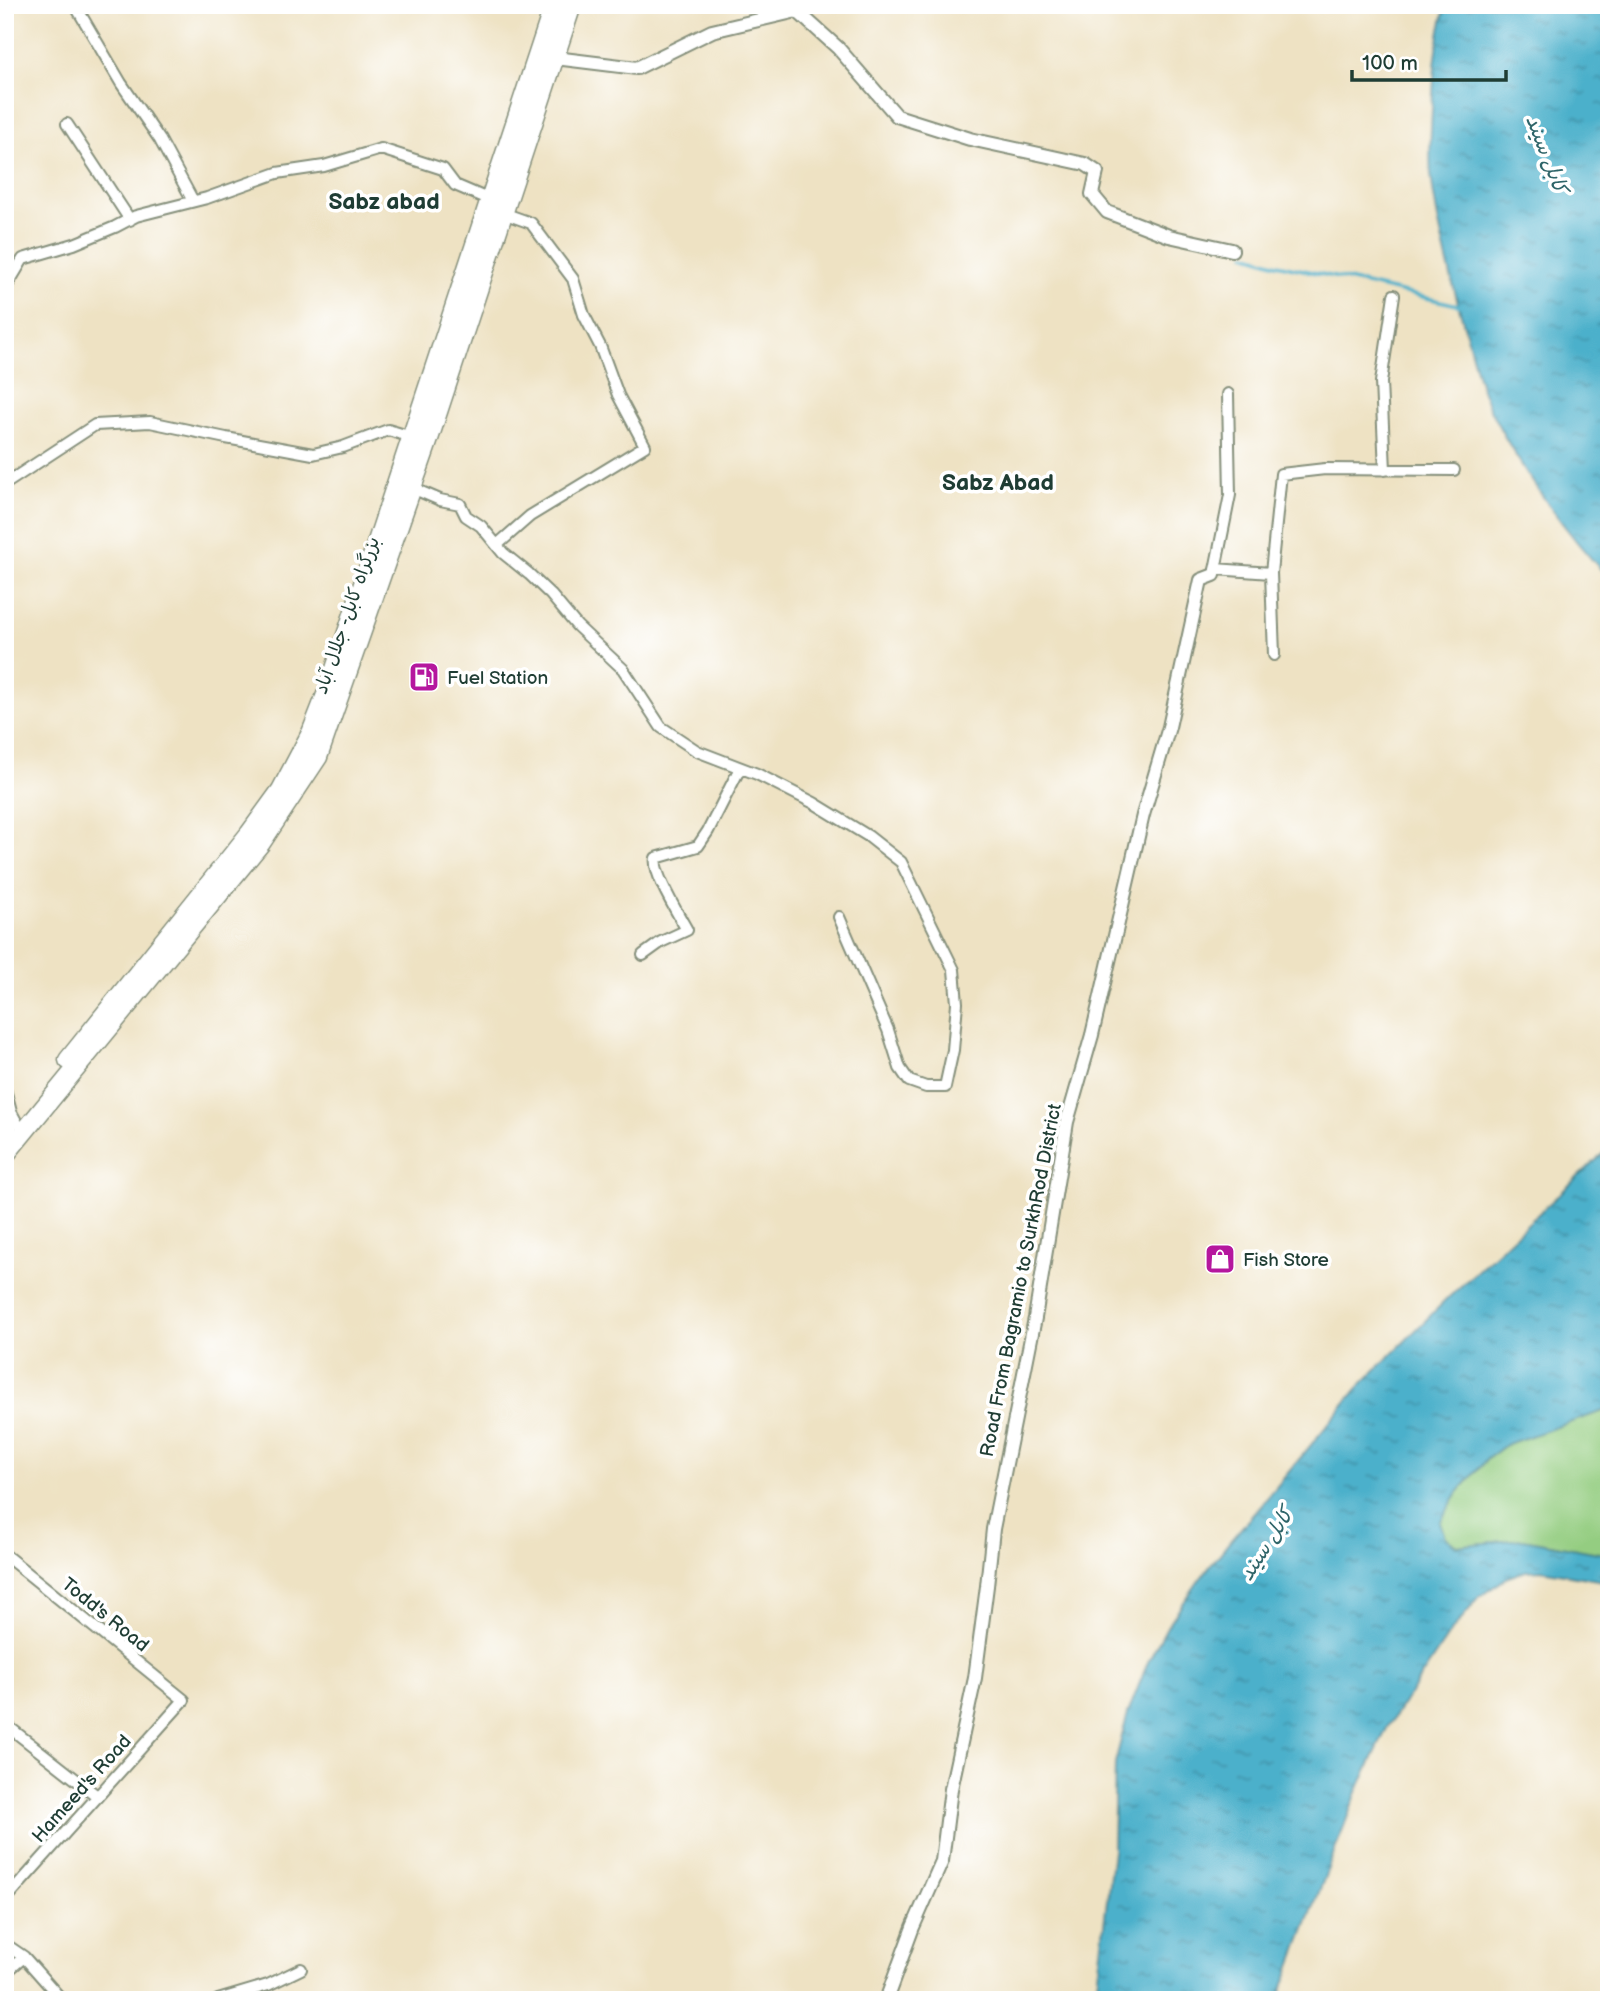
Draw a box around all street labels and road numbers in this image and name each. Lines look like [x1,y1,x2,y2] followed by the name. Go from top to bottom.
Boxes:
[310,534,385,697] street label: بزرگراه کابل- جلال آباد
[976,1102,1067,1459] street label: Road From Bagramio to SurkhRod District
[57,1573,153,1657] street label: Todd's Road
[28,1730,137,1848] street label: Hameed's Road

